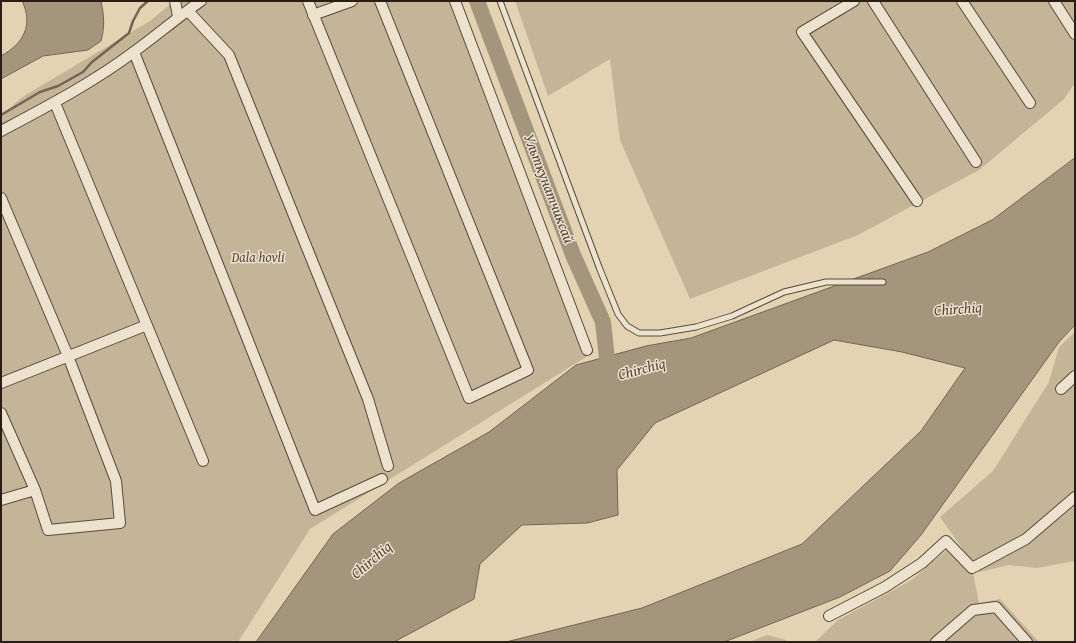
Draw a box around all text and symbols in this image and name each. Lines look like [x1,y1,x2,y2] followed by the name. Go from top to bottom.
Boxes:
[519,132,577,246] water label: Ульткунатчиксай
[231,250,285,266] park label: Dala hovli
[933,299,983,321] water label: Chirchiq
[616,355,668,385] water label: Chirchiq
[348,538,396,584] water label: Chirchiq

